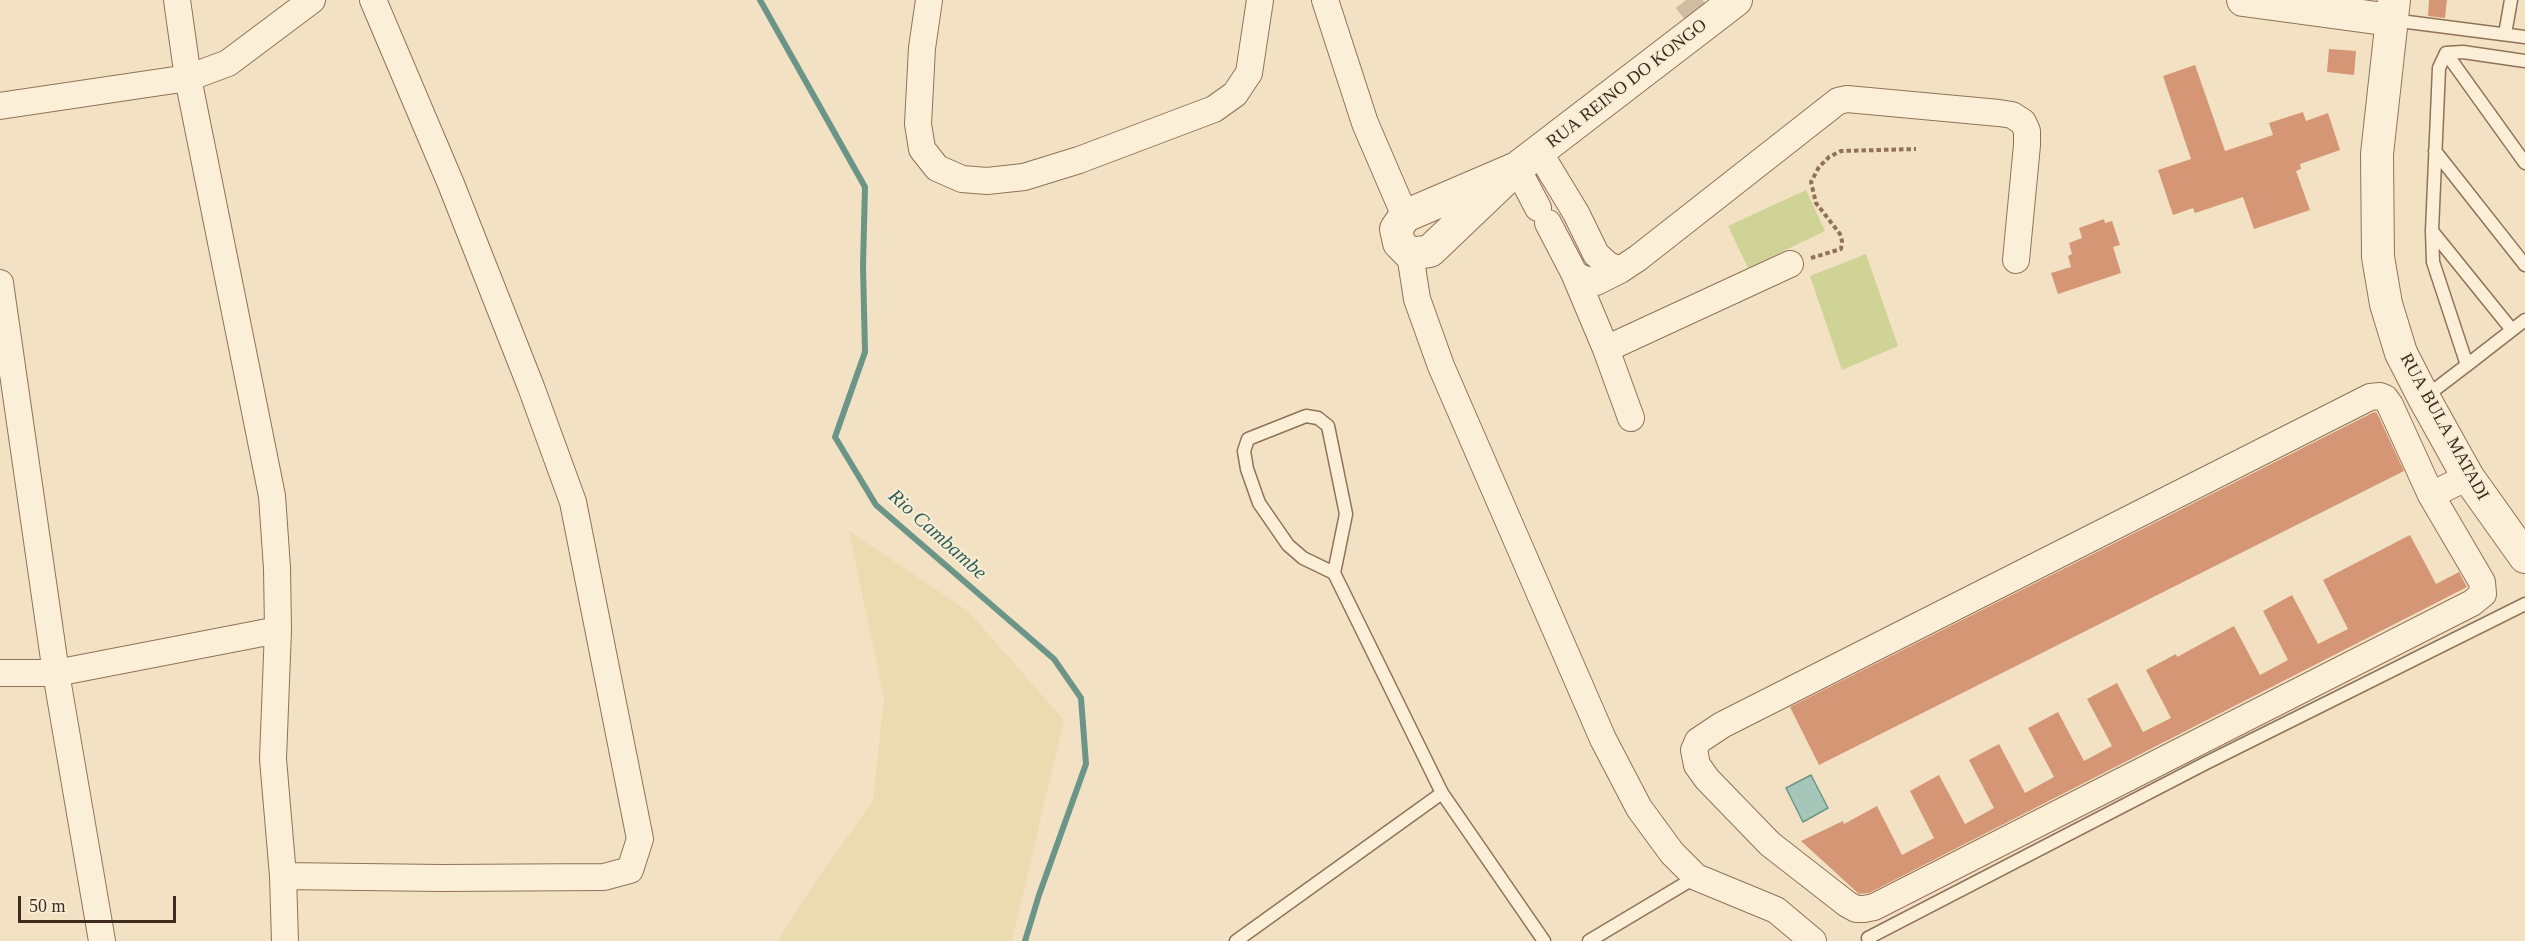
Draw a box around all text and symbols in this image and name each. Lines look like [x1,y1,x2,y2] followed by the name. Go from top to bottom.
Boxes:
[1543,15,1711,153] street label: RUA REINO DO KONGO
[2395,350,2493,504] street label: RUA BULA MATADI
[883,485,991,585] water label: Rio Cambambe
[21,884,178,922] scale bar
[29,896,66,916] text: 50 m

